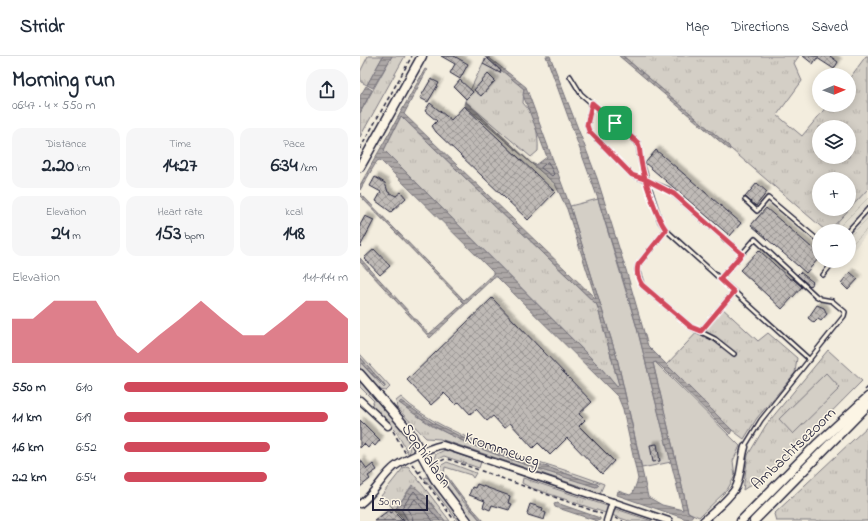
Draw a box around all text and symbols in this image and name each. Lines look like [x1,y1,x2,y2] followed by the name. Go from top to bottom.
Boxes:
[20,14,64,41] text: Stridr
[686,17,709,38] text: Map
[731,17,789,38] text: Directions
[811,17,848,38] text: Saved
[12,65,115,97] text: Morning run
[812,68,856,112] north arrow
[812,68,856,268] map controls
[306,69,348,111] button: share
[12,96,96,115] text: 06:47 · 4 × 550 m
[598,106,632,140] pin
[604,112,626,134] icon: arrive
[812,120,856,164] button: layers
[46,136,86,152] text: Distance
[169,136,191,152] text: Time
[283,136,305,152] text: Pace
[42,152,74,181] text: 2.20
[163,152,197,181] text: 14:27
[271,152,298,181] text: 6:34
[74,160,90,176] text: km
[298,160,317,176] text: /km
[812,172,856,216] button: +
[46,204,86,220] text: Elevation
[157,204,203,220] text: Heart rate
[285,204,303,220] text: kcal
[51,220,69,249] text: 24
[155,220,181,249] text: 153
[283,220,305,249] text: 148
[812,224,856,268] button: −
[69,228,81,244] text: m
[181,228,205,244] text: bpm
[12,268,60,287] text: Elevation
[302,268,348,287] text: 141–144 m
[12,378,46,397] text: 550 m
[76,378,93,397] text: 6:10
[746,402,842,496] street label: Ambachtsezoom
[12,408,42,427] text: 1.1 km
[76,408,91,427] text: 6:19
[395,419,457,493] street label: Sophialaan
[461,426,543,474] street label: Krommeweg
[12,438,44,457] text: 1.6 km
[76,438,97,457] text: 6:52
[12,468,47,487] text: 2.2 km
[76,468,96,487] text: 6:54
[372,493,428,512] scale bar
[378,494,400,510] text: 50 m

